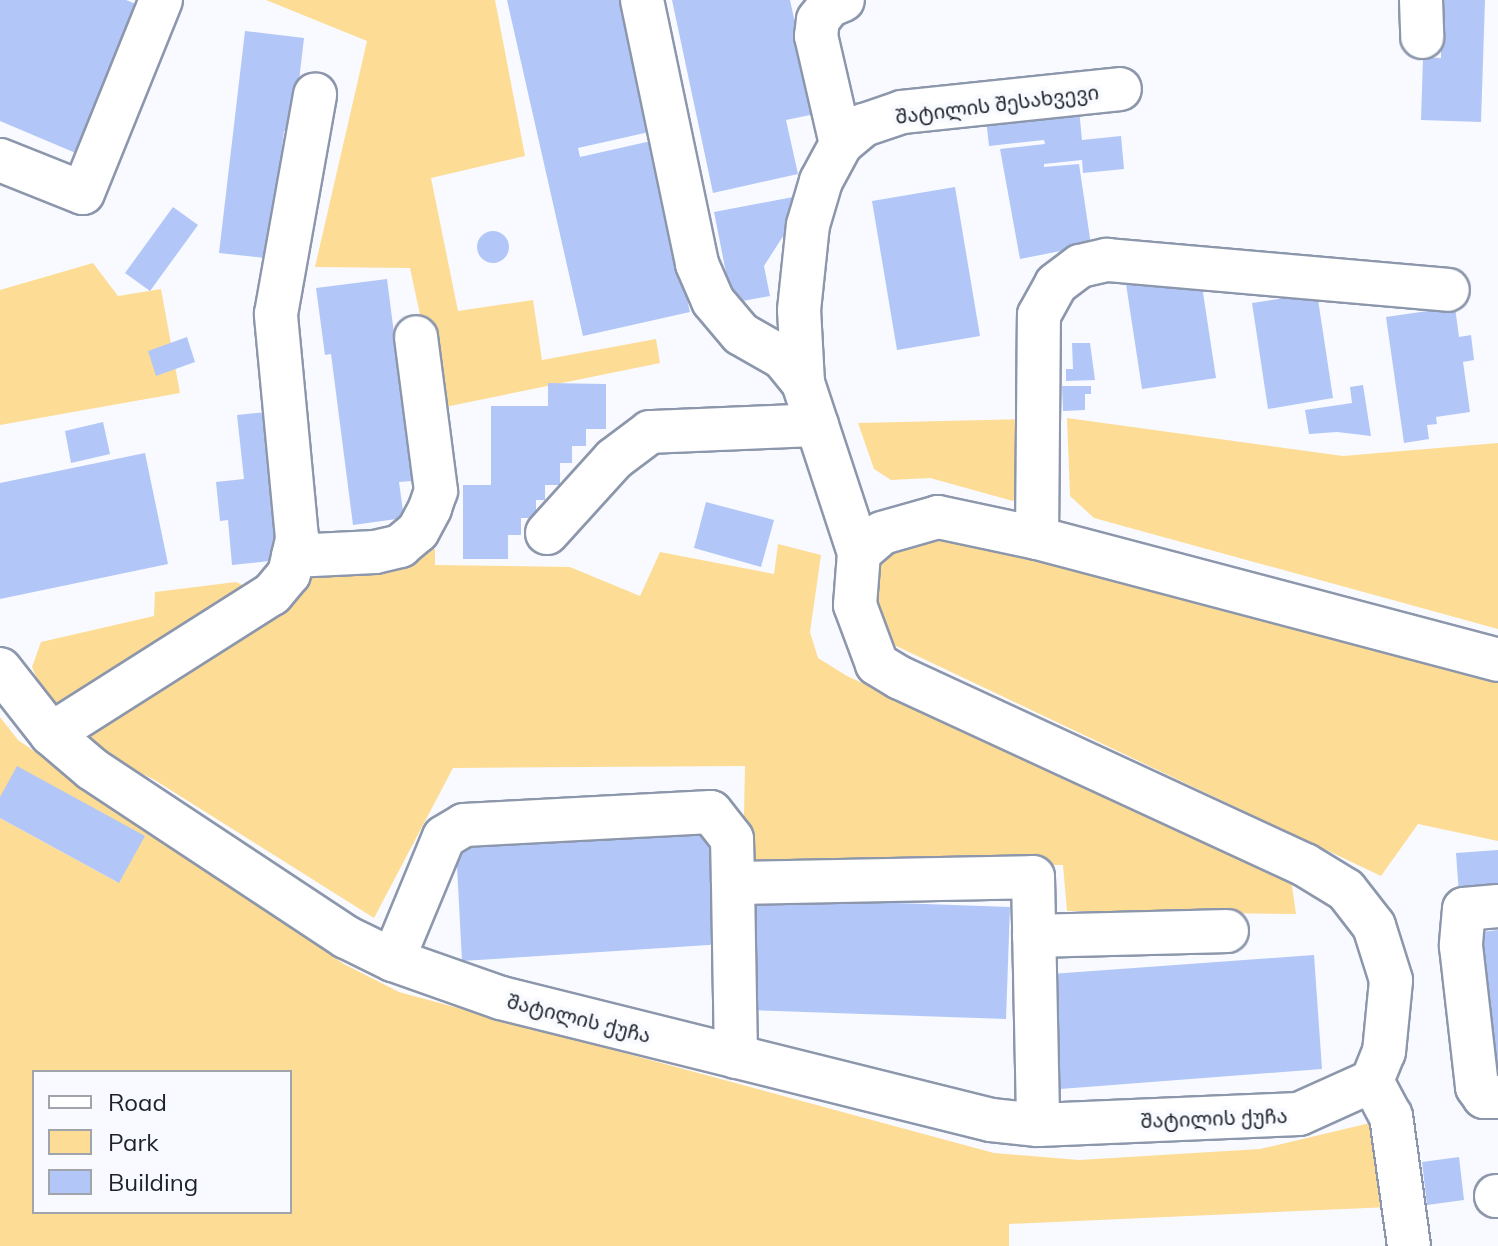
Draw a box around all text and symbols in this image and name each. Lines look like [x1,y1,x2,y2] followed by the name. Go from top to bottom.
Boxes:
[894,80,1100,128] street label: შატილის შესახვევი
[505,989,653,1047] street label: შატილის ქუჩა
[32,1070,292,1214] legend
[108,1087,167,1117] text: Road
[1140,1103,1288,1133] street label: შატილის ქუჩა
[108,1127,159,1157] text: Park
[108,1167,198,1197] text: Building

